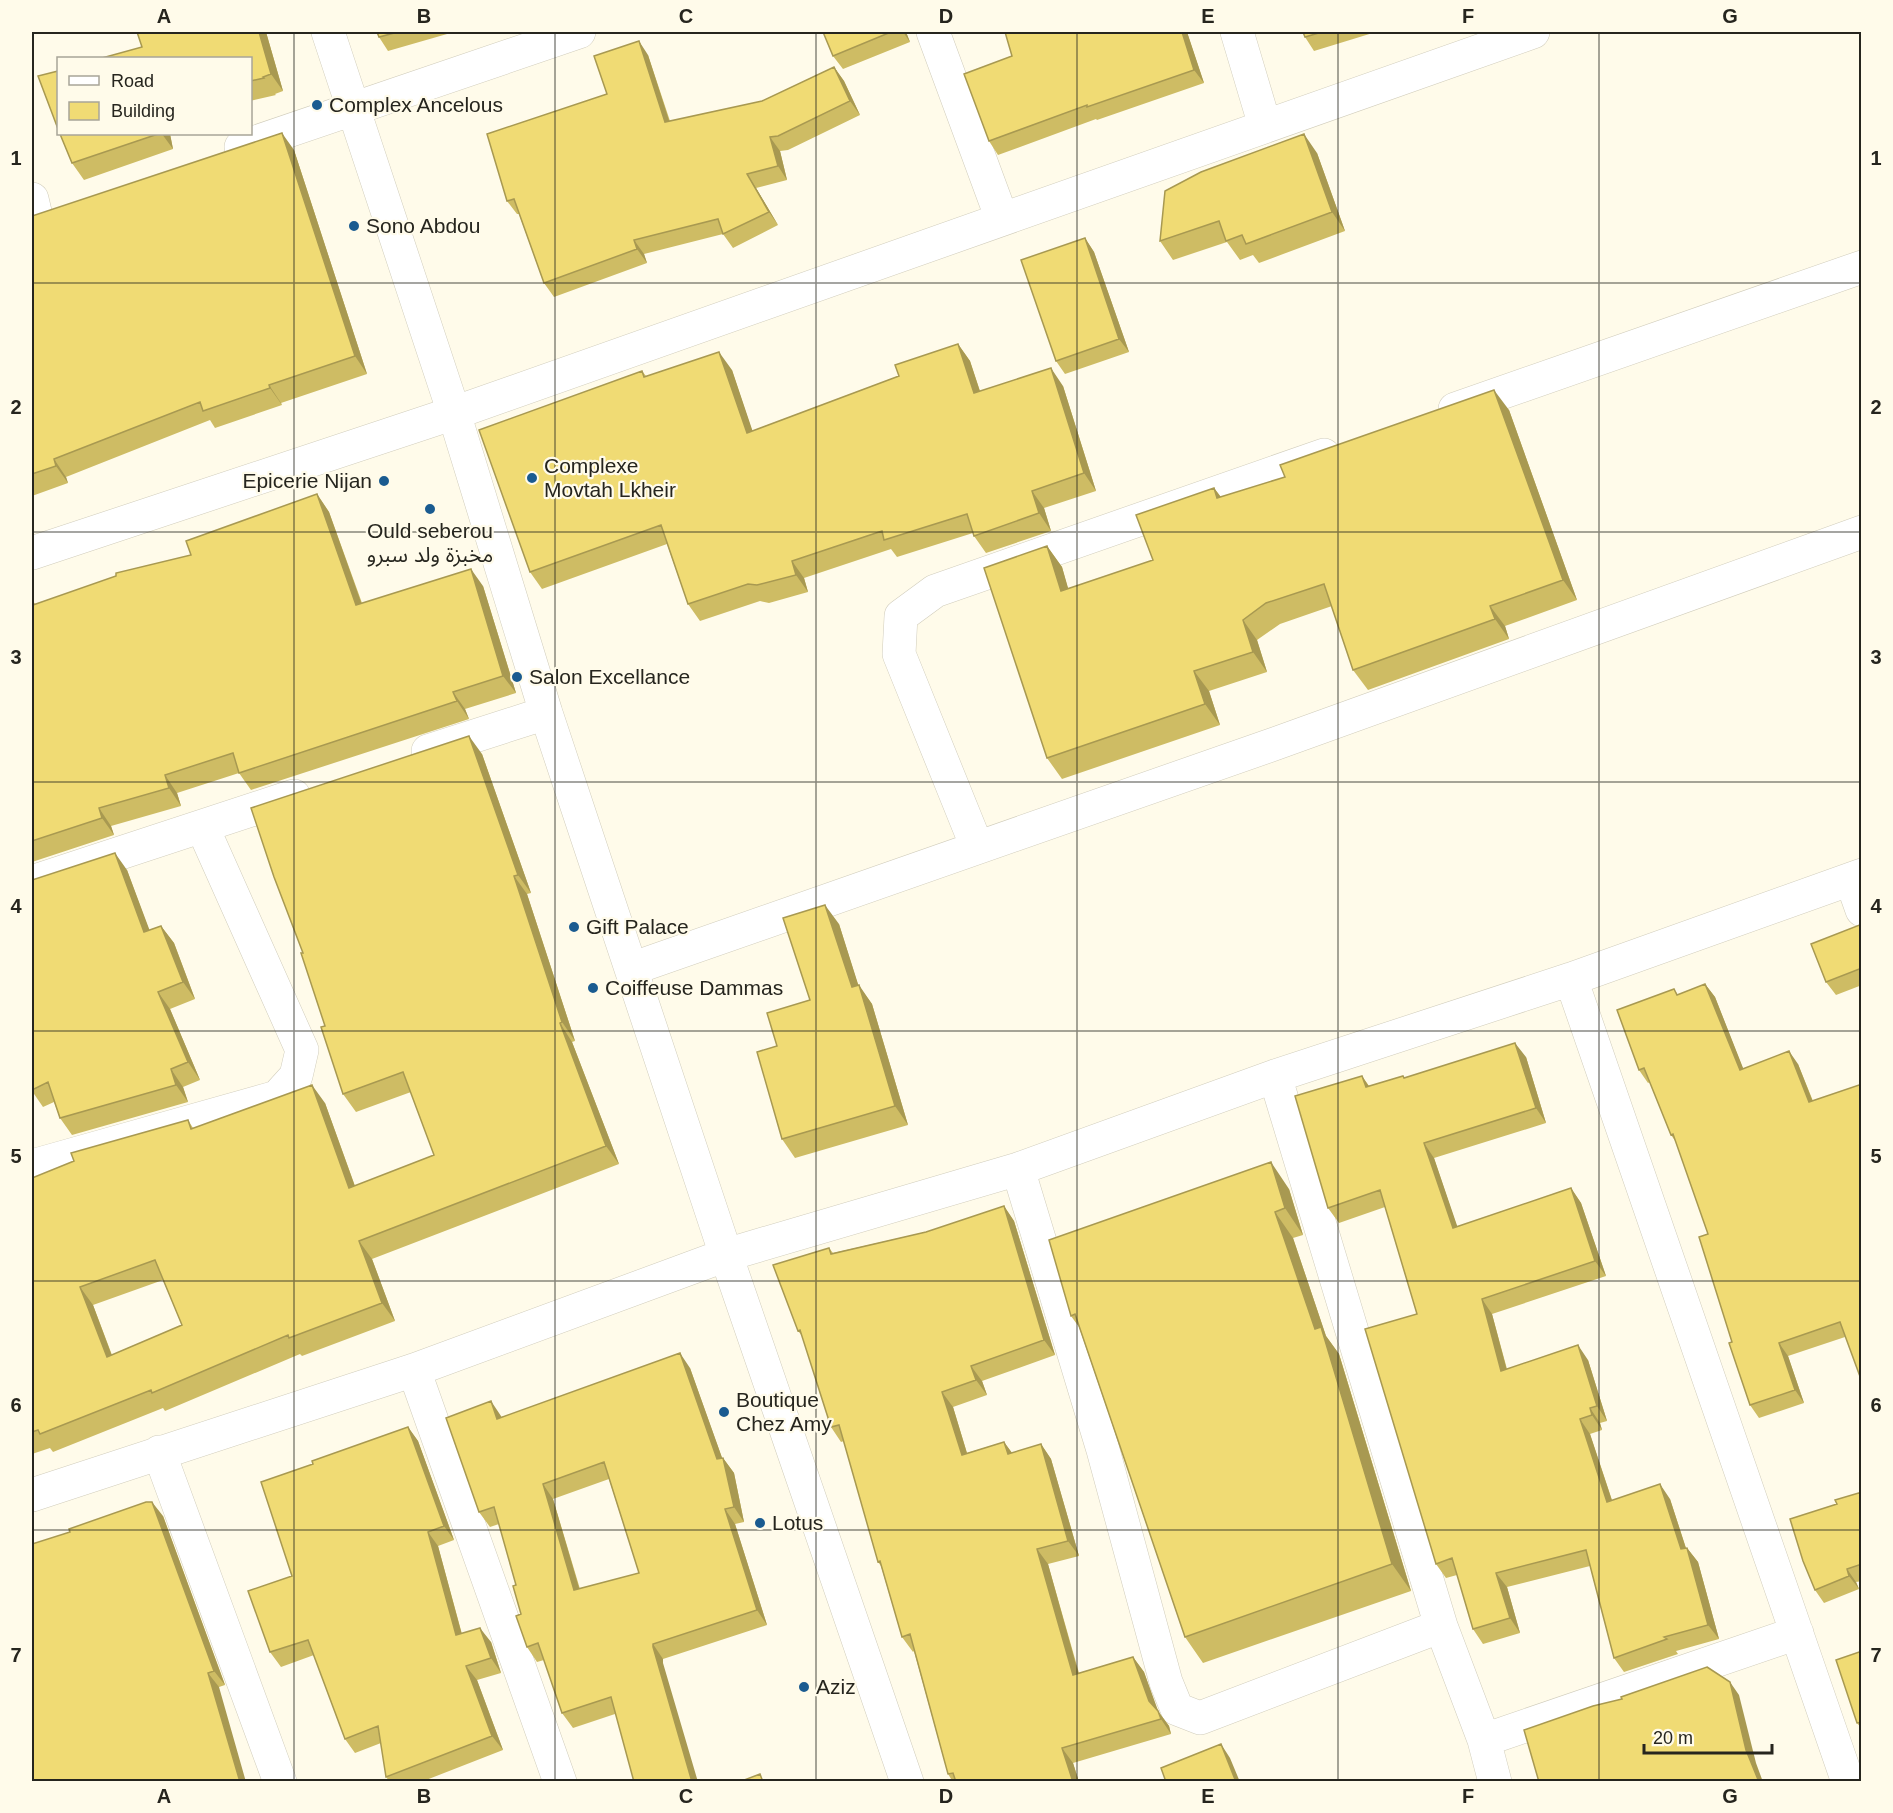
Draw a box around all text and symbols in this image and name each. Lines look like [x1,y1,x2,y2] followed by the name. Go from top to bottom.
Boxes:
[157,5,171,27] text: A
[417,5,431,27] text: B
[679,5,693,27] text: C
[939,5,953,27] text: D
[1201,5,1215,27] text: E
[1462,5,1474,27] text: F
[1722,5,1738,27] text: G
[57,57,252,135] legend
[111,71,154,91] text: Road
[329,93,503,116] place label: Complex Ancelous
[310,98,324,112] marker: Complex Ancelous
[111,101,175,121] text: Building
[10,147,22,169] text: 1
[1870,147,1882,169] text: 1
[366,214,480,237] place label: Sono Abdou
[347,219,361,233] marker: Sono Abdou
[10,396,22,418] text: 2
[1870,396,1882,418] text: 2
[544,454,676,501] place label: Complexe Movtah Lkheir
[242,469,372,492] place label: Epicerie Nijan
[525,471,539,485] marker: Complexe Movtah Lkheir
[377,474,391,488] marker: Epicerie Nijan
[423,502,437,516] marker: Ould seberou مخبزة ولد سبرو
[367,519,493,567] place label: Ould seberou مخبزة ولد سبرو
[10,646,22,668] text: 3
[1870,646,1882,668] text: 3
[529,665,690,688] place label: Salon Excellance
[510,670,524,684] marker: Salon Excellance
[10,895,22,917] text: 4
[1870,895,1882,917] text: 4
[586,915,689,938] place label: Gift Palace
[567,920,581,934] marker: Gift Palace
[605,976,783,999] place label: Coiffeuse Dammas
[586,981,600,995] marker: Coiffeuse Dammas
[10,1145,22,1167] text: 5
[1870,1145,1882,1167] text: 5
[736,1388,832,1435] place label: Boutique Chez Amy
[10,1394,22,1416] text: 6
[1870,1394,1882,1416] text: 6
[717,1405,731,1419] marker: Boutique Chez Amy
[772,1511,823,1534] place label: Lotus
[753,1516,767,1530] marker: Lotus
[10,1644,22,1666] text: 7
[1870,1644,1882,1666] text: 7
[816,1675,856,1698] place label: Aziz
[797,1680,811,1694] marker: Aziz
[1644,1717,1772,1755] scale bar
[1653,1728,1693,1748] text: 20 m
[157,1785,171,1807] text: A
[417,1785,431,1807] text: B
[679,1785,693,1807] text: C
[939,1785,953,1807] text: D
[1201,1785,1215,1807] text: E
[1462,1785,1474,1807] text: F
[1722,1785,1738,1807] text: G

